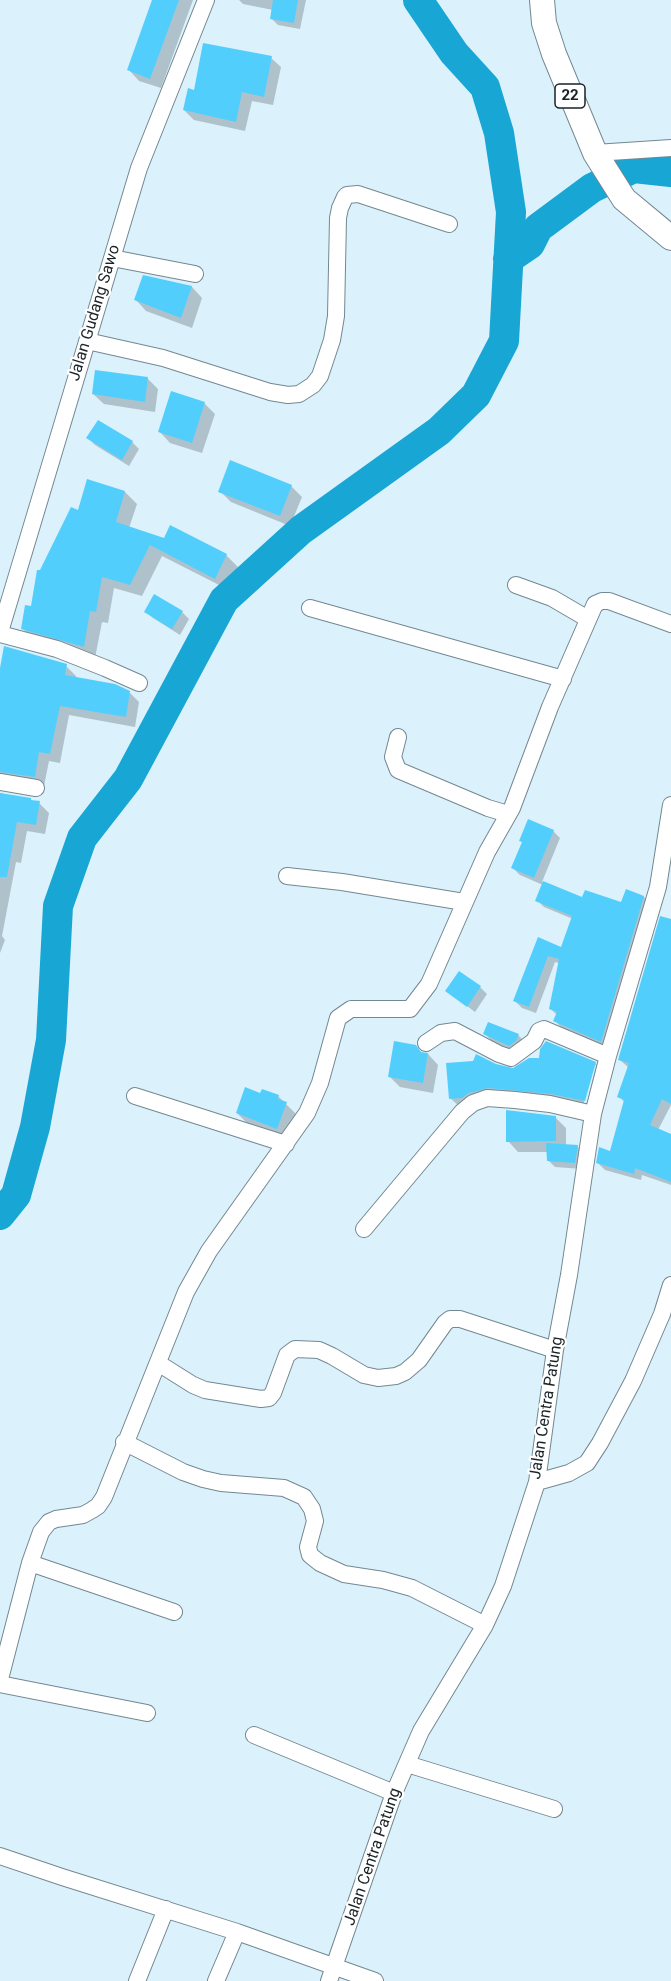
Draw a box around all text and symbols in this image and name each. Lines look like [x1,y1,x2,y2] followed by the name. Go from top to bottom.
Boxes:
[555,84,585,108] road number: 22
[65,243,125,383] street label: Jalan Gudang Sawo
[526,1335,568,1481] street label: Jalan Centra Patung
[340,1786,406,1928] street label: Jalan Centra Patung

